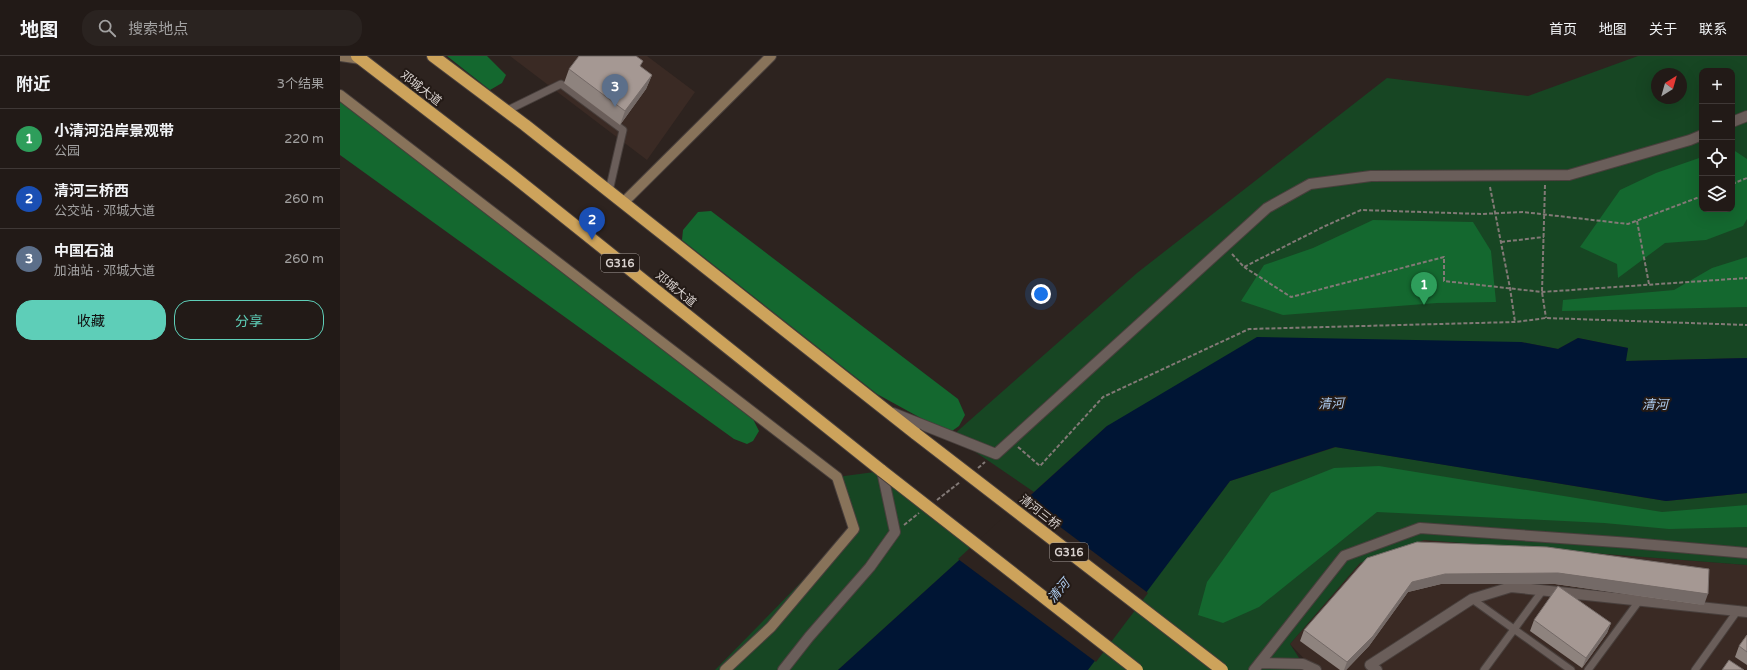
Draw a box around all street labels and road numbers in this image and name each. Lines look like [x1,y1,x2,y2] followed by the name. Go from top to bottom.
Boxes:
[398,68,444,108] street label: 邓城大道
[601,254,639,272] road number: G316
[653,268,699,310] street label: 邓城大道
[1017,492,1063,532] street label: 清河三桥
[1050,543,1088,561] road number: G316

